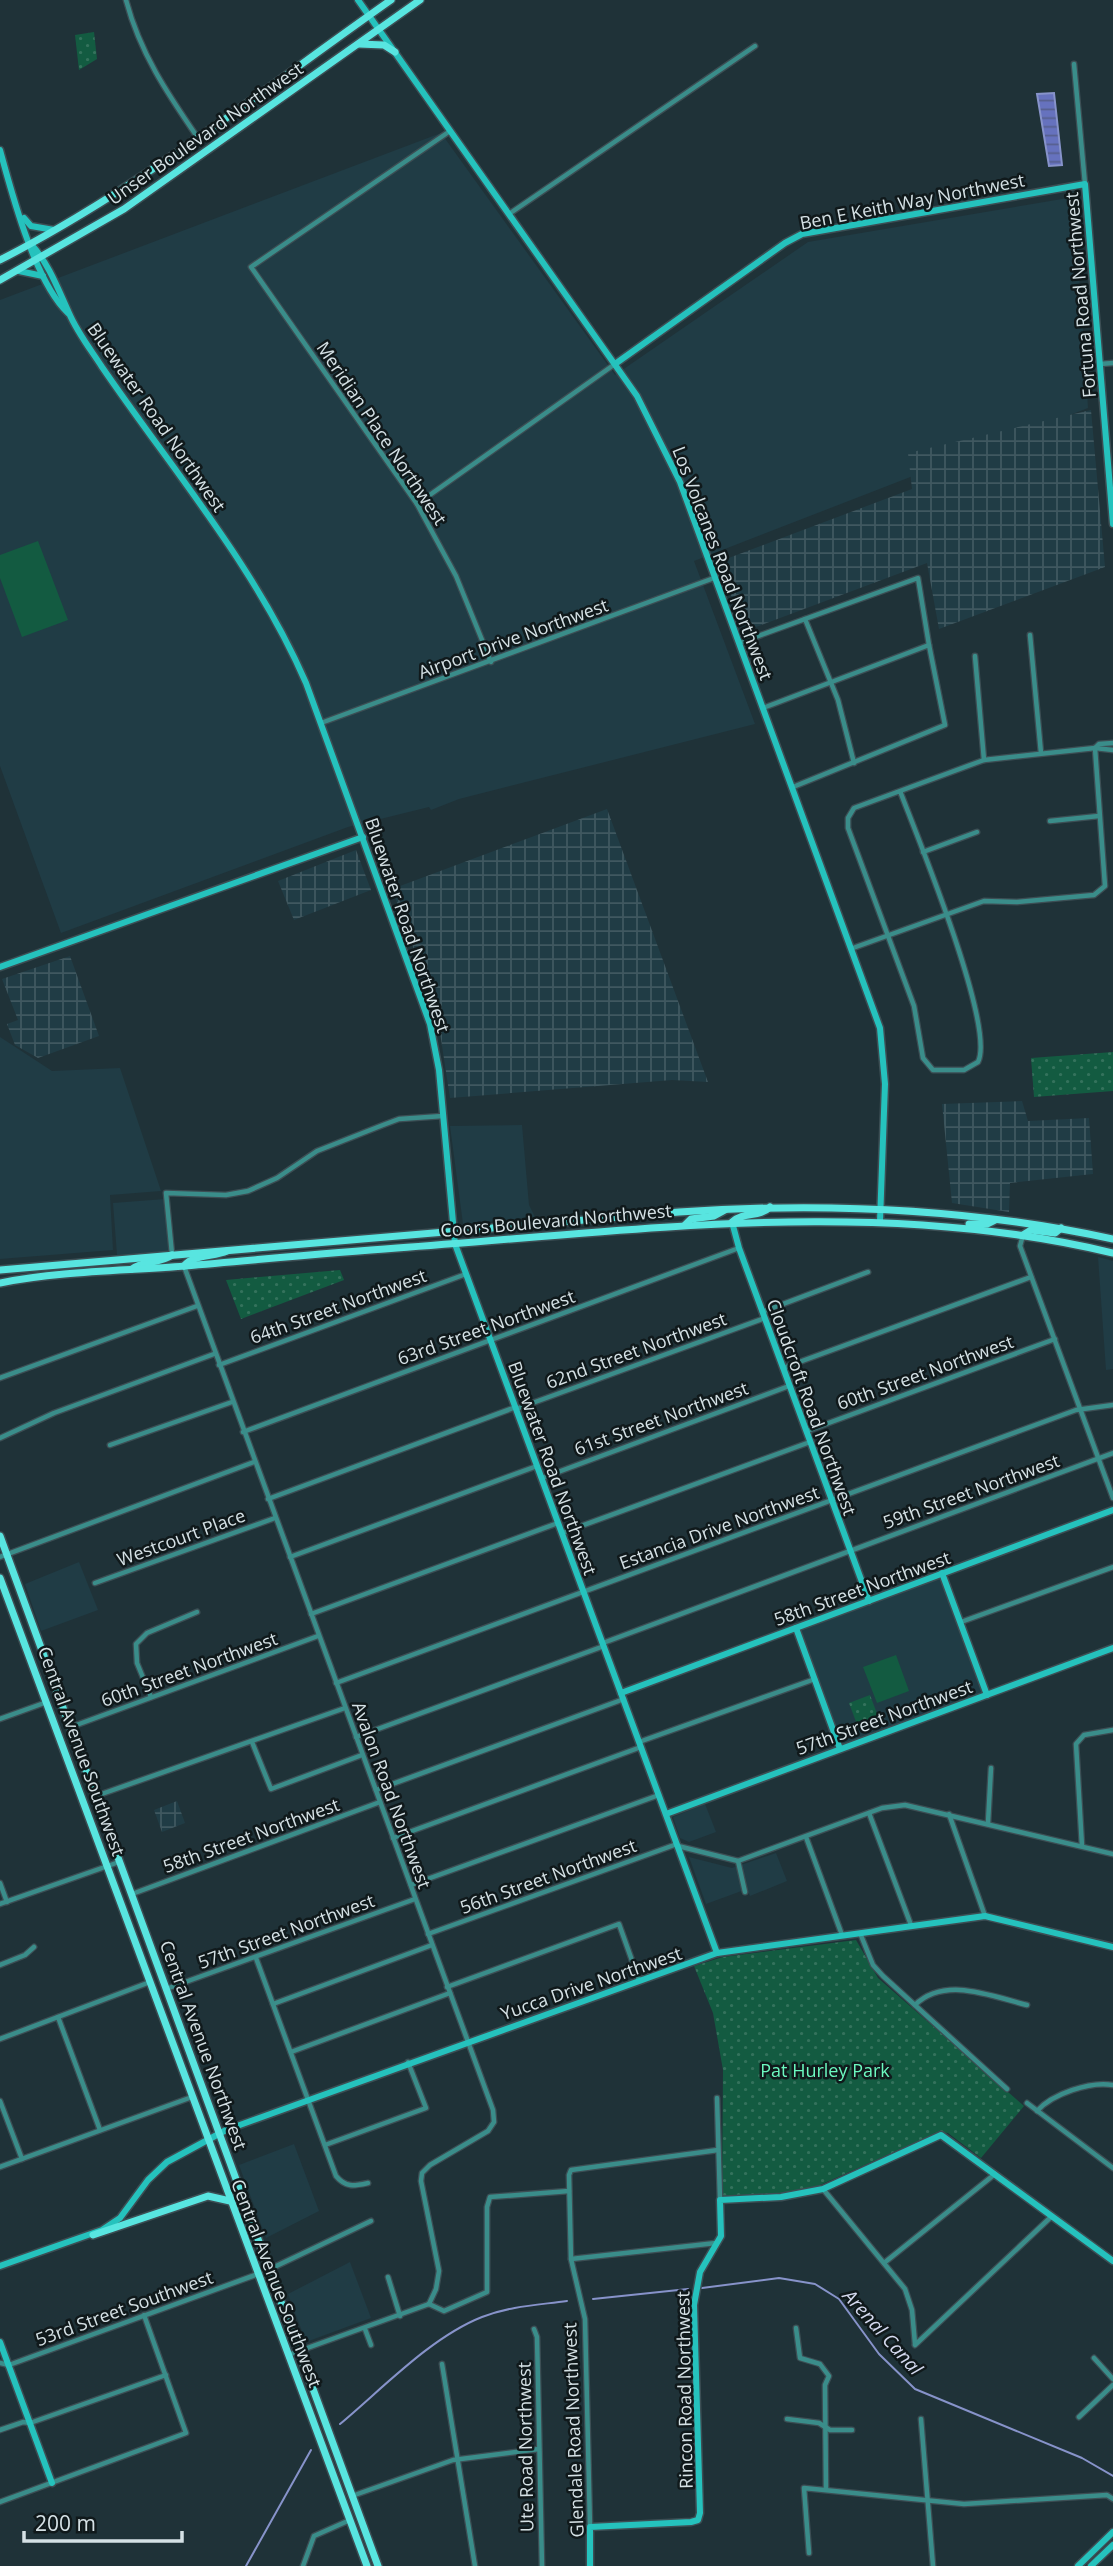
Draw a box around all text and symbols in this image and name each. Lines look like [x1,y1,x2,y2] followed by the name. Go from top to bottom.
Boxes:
[103,56,307,210] street label: Unser Boulevard Northwest
[798,167,1026,235] street label: Ben E Keith Way Northwest
[1059,191,1101,399] street label: Fortuna Road Northwest
[82,318,232,516] street label: Bluewater Road Northwest
[312,337,452,529] street label: Meridian Place Northwest
[667,443,779,683] street label: Los Volcanes Road Northwest
[415,592,611,684] street label: Airport Drive Northwest
[360,814,456,1036] street label: Bluewater Road Northwest
[439,1198,673,1242] street label: Coors Boulevard Northwest
[247,1263,429,1349] street label: 64th Street Northwest
[394,1284,578,1370] street label: 63rd Street Northwest
[762,1295,862,1519] street label: Cloudcroft Road Northwest
[542,1306,730,1394] street label: 62nd Street Northwest
[834,1329,1016,1415] street label: 60th Street Northwest
[503,1358,603,1578] street label: Bluewater Road Northwest
[571,1375,751,1461] street label: 61st Street Northwest
[880,1448,1062,1534] street label: 59th Street Northwest
[616,1480,822,1574] street label: Estancia Drive Northwest
[114,1503,248,1571] street label: Westcourt Place
[771,1545,953,1631] street label: 58th Street Northwest
[98,1626,280,1712] street label: 60th Street Northwest
[33,1643,131,1859] street label: Central Avenue Southwest
[793,1674,975,1760] street label: 57th Street Northwest
[347,1698,437,1892] street label: Avalon Road Northwest
[160,1792,342,1878] street label: 58th Street Northwest
[457,1833,639,1919] street label: 56th Street Northwest
[195,1888,377,1974] street label: 57th Street Northwest
[155,1937,253,2153] street label: Central Avenue Northwest
[497,1941,685,2025] street label: Yucca Drive Northwest
[760,2058,890,2082] park label: Pat Hurley Park
[226,2176,328,2390] street label: Central Avenue Southwest
[32,2265,216,2351] street label: 53rd Street Southwest
[836,2282,929,2382] water label: Arenal Canal
[670,2291,698,2489] street label: Rincon Road Northwest
[557,2322,589,2538] street label: Glendale Road Northwest
[512,2362,538,2532] street label: Ute Road Northwest
[24,2500,182,2544] scale bar
[35,2509,96,2537] text: 200 m

